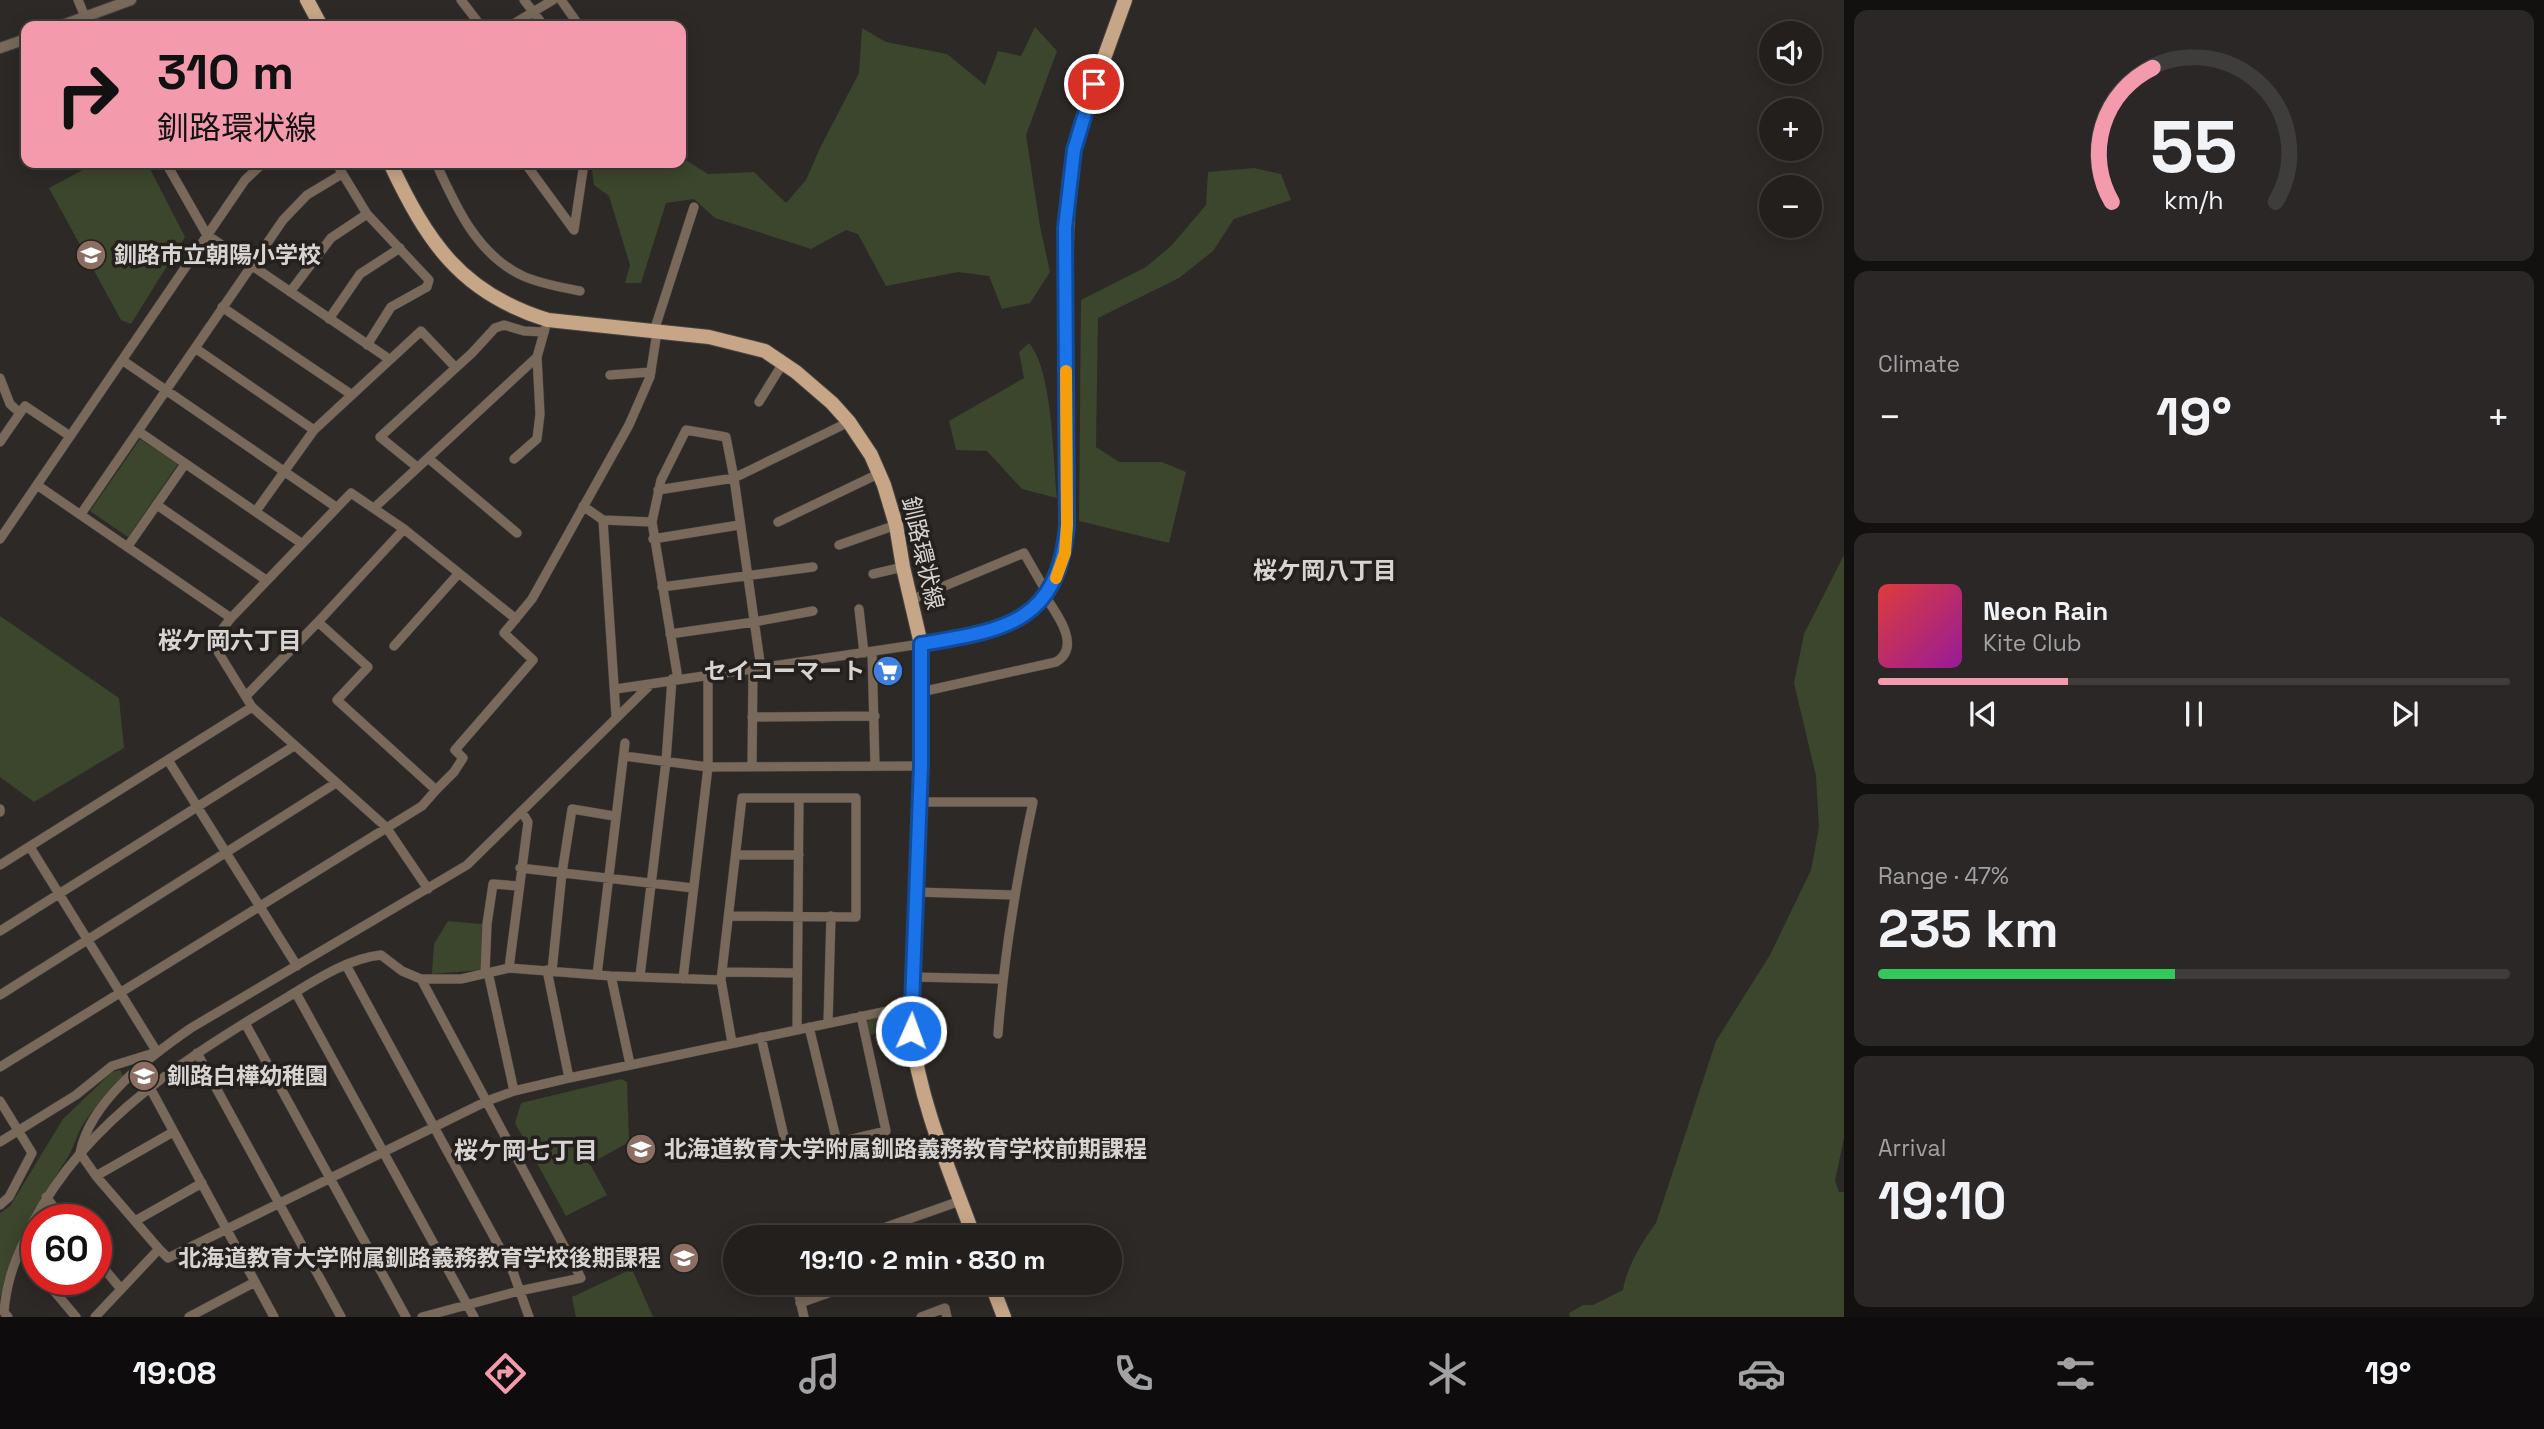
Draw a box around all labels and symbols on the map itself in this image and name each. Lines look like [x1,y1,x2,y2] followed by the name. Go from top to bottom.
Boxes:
[1064,54,1124,114] pin
[74,238,108,272] school or university icon: 釧路市立朝陽小学校
[114,240,321,270] place label: 釧路市立朝陽小学校
[895,494,951,612] street label: 釧路環状線
[1253,555,1397,586] district label: 桜ケ岡八丁目
[158,625,302,656] district label: 桜ケ岡六丁目
[871,654,905,688] supermarket icon: セイコーマート
[704,656,865,686] place label: セイコーマート
[874,994,948,1068] position arrow
[127,1059,161,1093] school or university icon: 釧路白樺幼稚園
[167,1061,328,1091] place label: 釧路白樺幼稚園
[624,1132,658,1166] school or university icon: 北海道教育大学附属釧路義務教育学校前期課程
[664,1134,1147,1164] place label: 北海道教育大学附属釧路義務教育学校前期課程
[454,1135,598,1166] district label: 桜ケ岡七丁目
[21,1204,112,1295] speed limit sign: 60
[667,1241,701,1275] school or university icon: 北海道教育大学附属釧路義務教育学校後期課程
[178,1243,661,1273] place label: 北海道教育大学附属釧路義務教育学校後期課程

